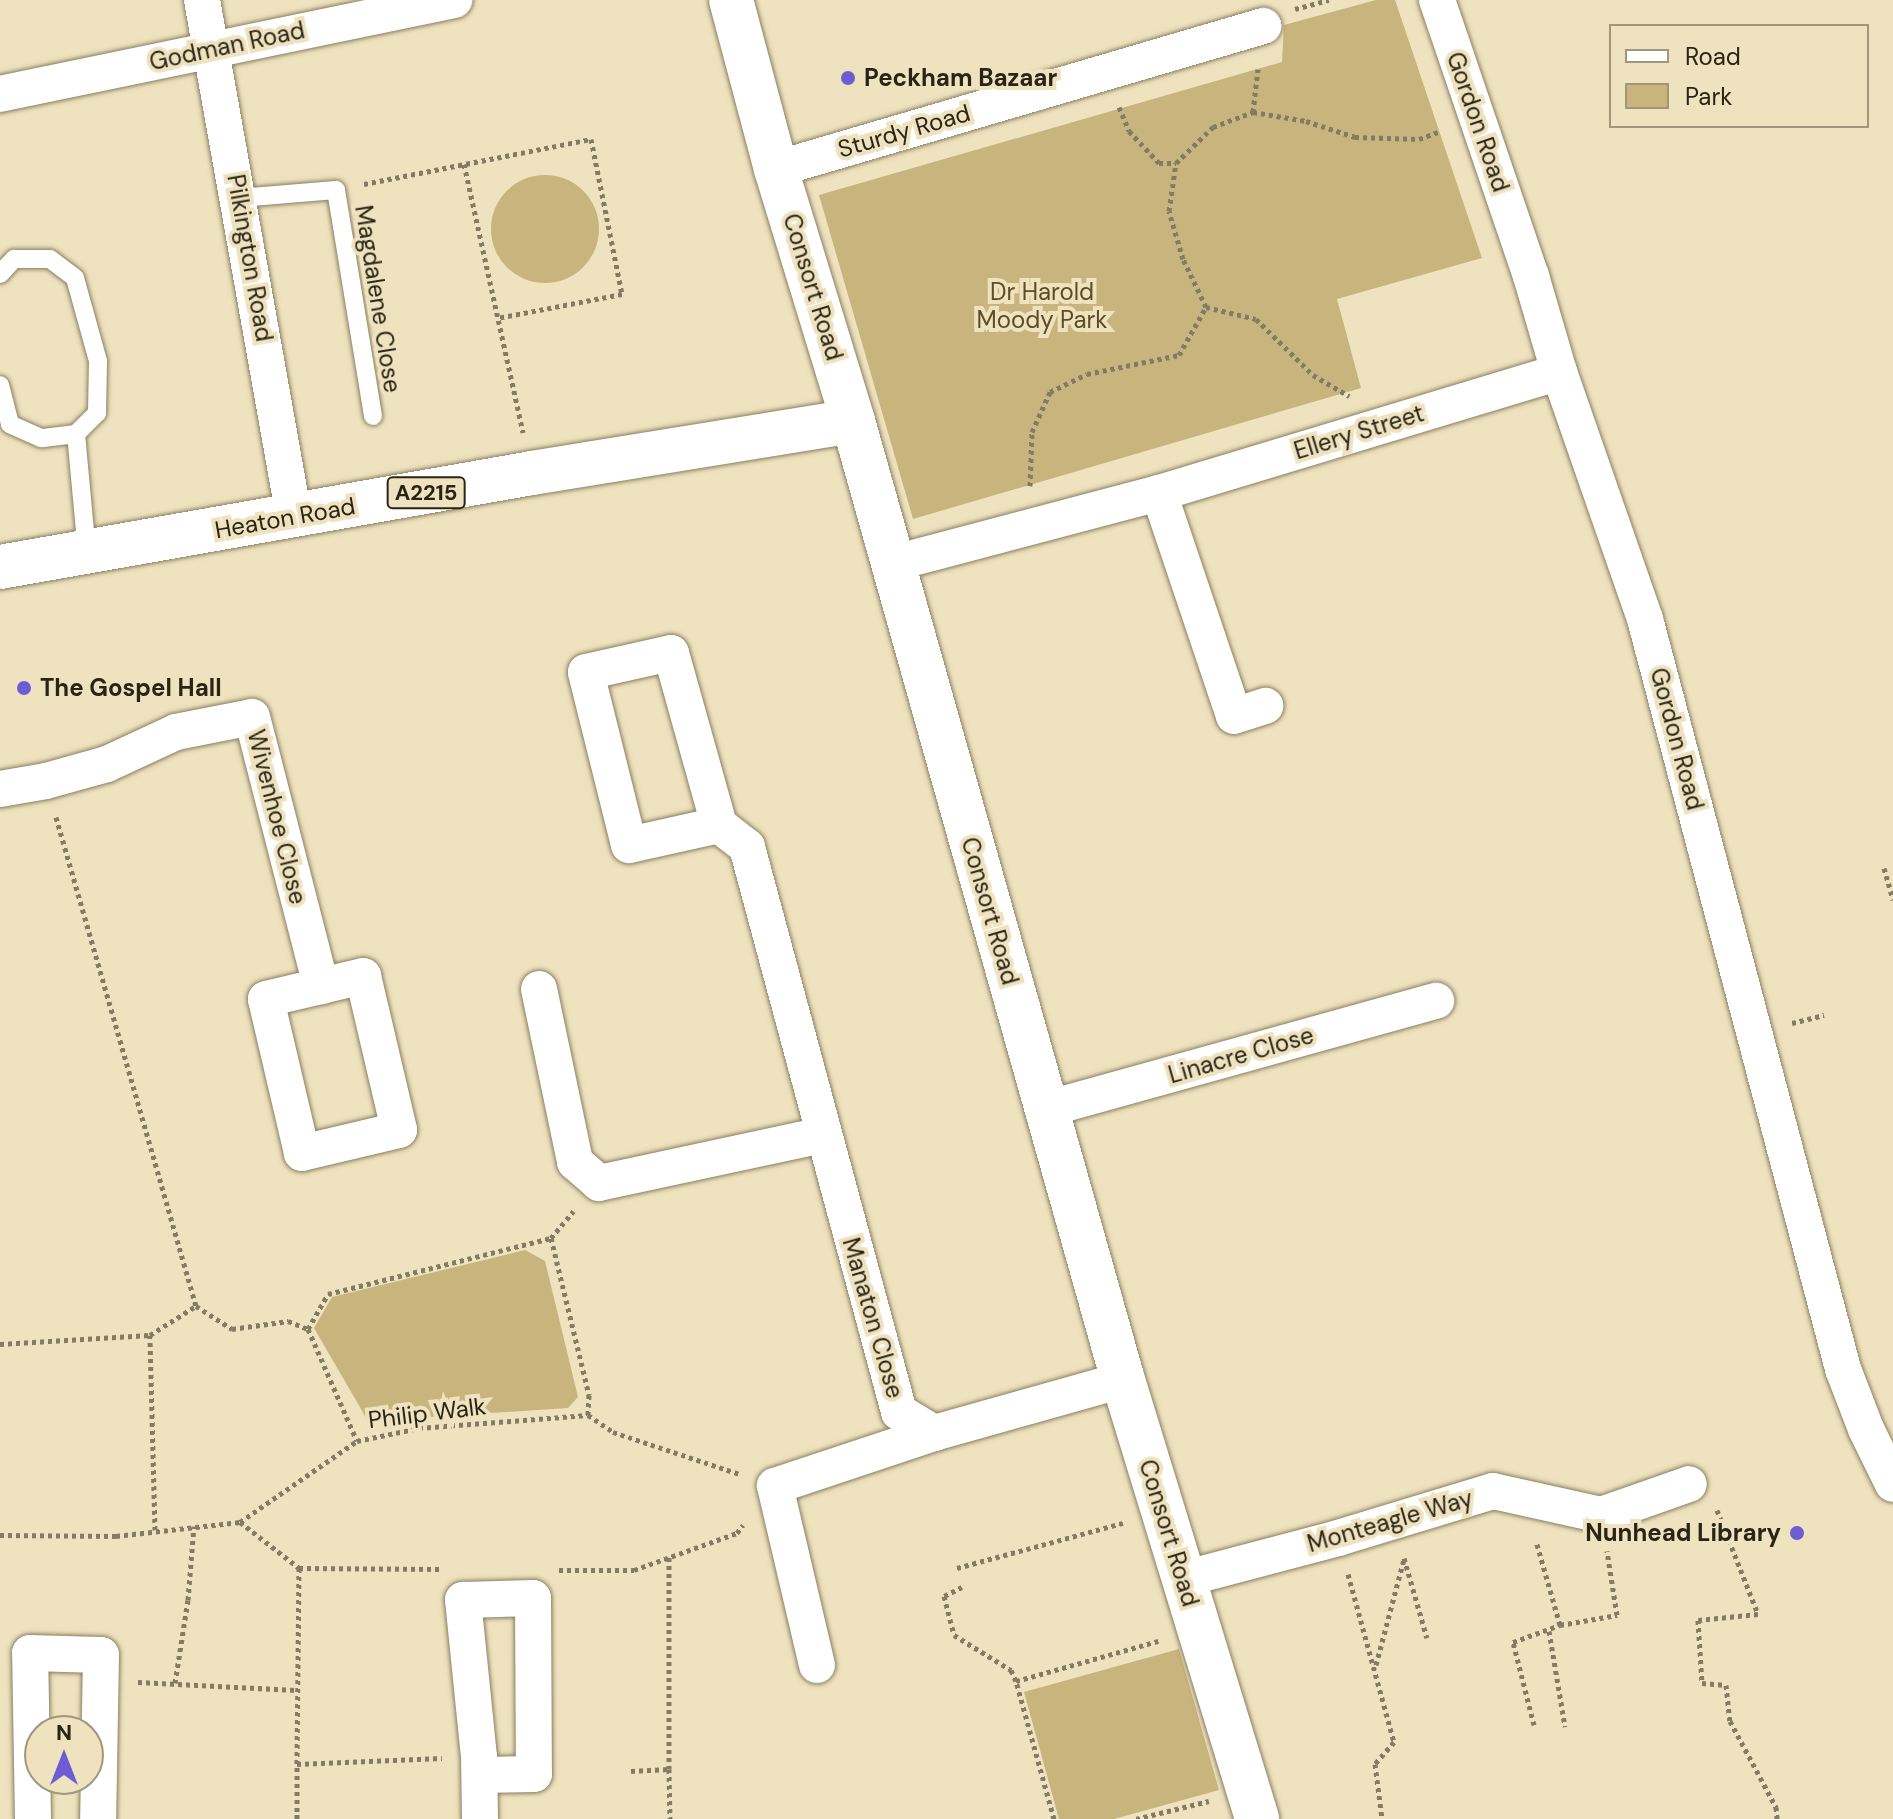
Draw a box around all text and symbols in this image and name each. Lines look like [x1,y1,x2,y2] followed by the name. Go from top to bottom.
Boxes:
[147,15,307,77] street label: Godman Road
[1609,24,1869,128] legend
[1685,41,1741,72] text: Road
[1441,48,1515,196] street label: Gordon Road
[864,64,1057,92] place label: Peckham Bazaar
[839,69,857,87] marker: Peckham Bazaar
[1685,81,1732,112] text: Park
[835,98,973,164] street label: Sturdy Road
[221,172,279,344] street label: Pilkington Road
[349,203,407,395] street label: Magdalene Close
[777,210,849,364] street label: Consort Road
[977,278,1107,334] park label: Dr Harold Moody Park
[1290,399,1428,465] street label: Ellery Street
[386,475,466,511] road number: A2215
[213,491,357,545] street label: Heaton Road
[1644,665,1710,813] street label: Gordon Road
[40,674,222,702] place label: The Gospel Hall
[15,679,33,697] marker: The Gospel Hall
[241,727,313,907] street label: Wivenhoe Close
[955,834,1025,988] street label: Consort Road
[1165,1021,1317,1089] street label: Linacre Close
[836,1234,910,1402] street label: Manaton Close
[366,1391,488,1435] street label: Philip Walk
[1133,1456,1205,1610] street label: Consort Road
[1304,1484,1476,1558] street label: Monteagle Way
[1585,1519,1781,1547] place label: Nunhead Library
[1788,1524,1806,1542] marker: Nunhead Library
[24,1715,104,1795] north arrow
[56,1718,72,1747] text: N

